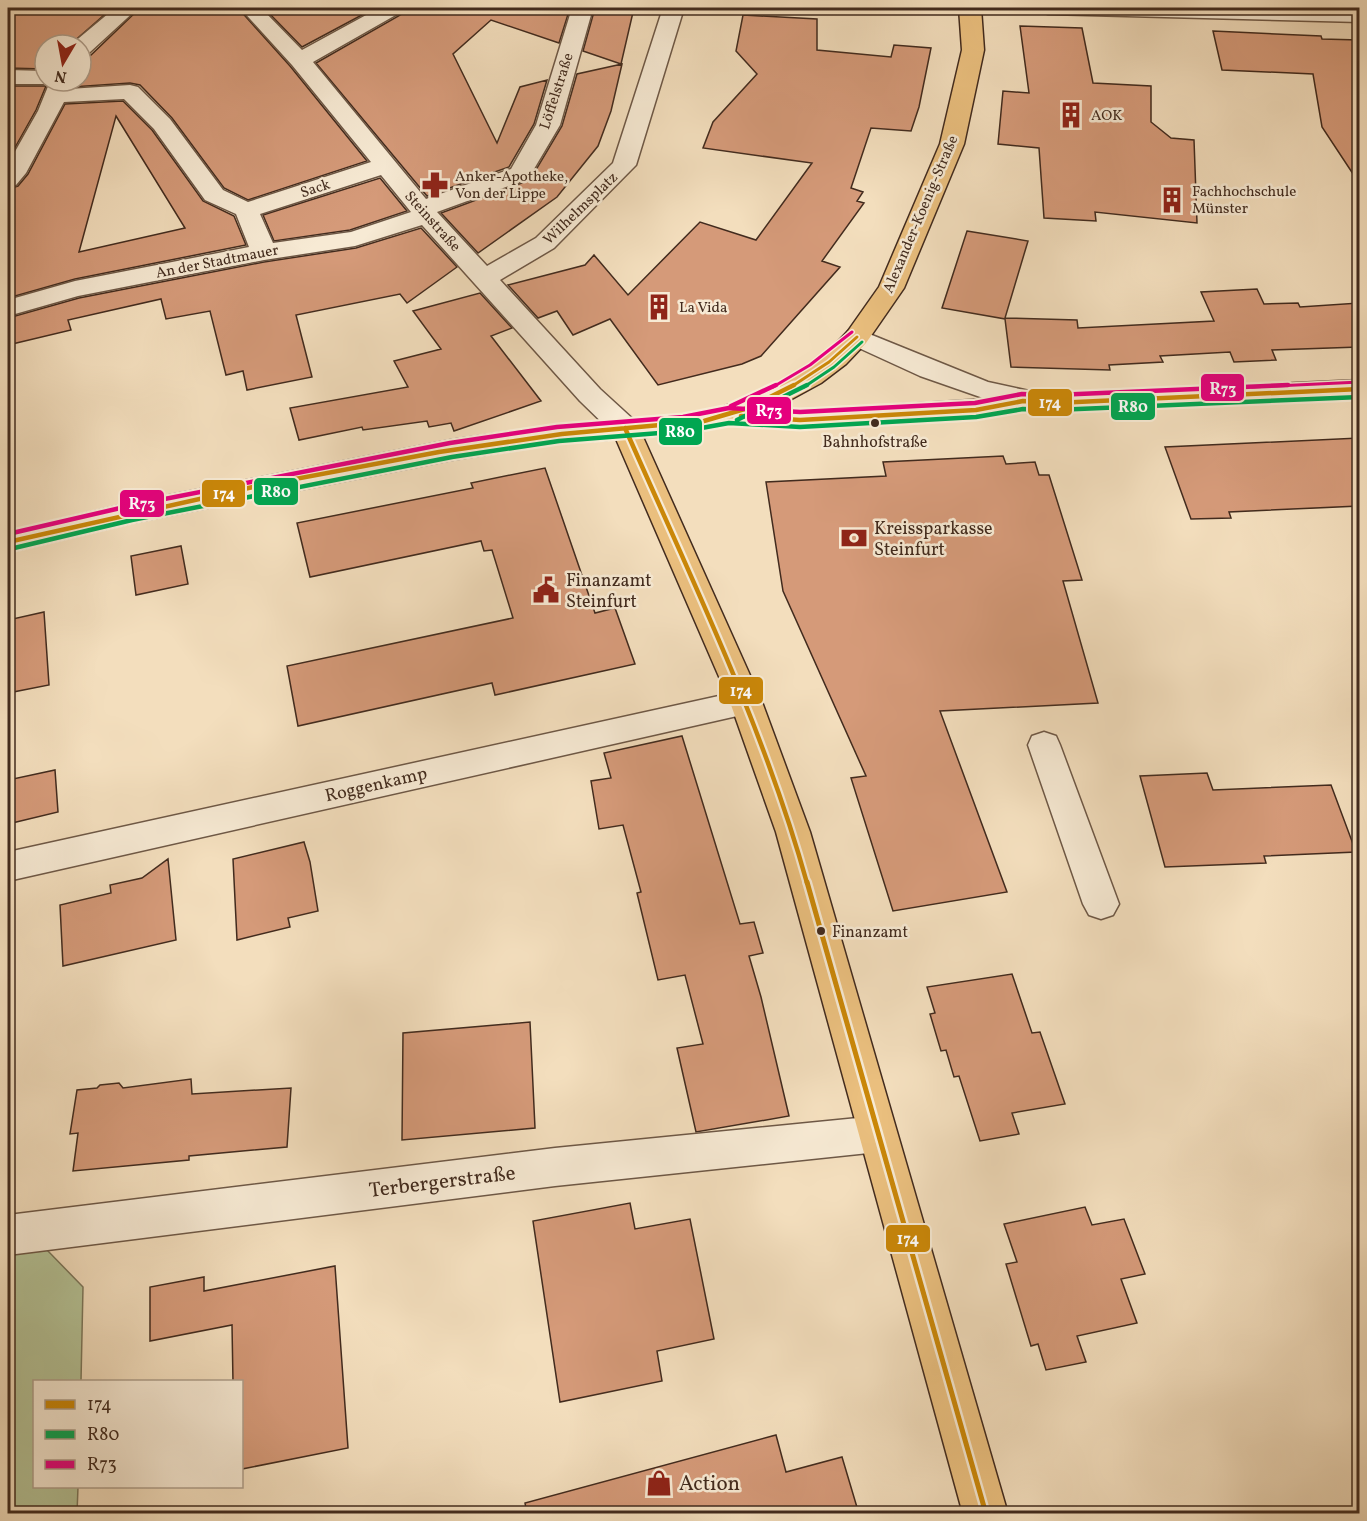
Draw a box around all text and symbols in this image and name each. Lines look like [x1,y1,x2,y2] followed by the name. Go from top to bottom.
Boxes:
[33,33,93,93] north arrow
[535,50,580,133] street label: Löffelstraße
[53,64,68,88] text: N
[1056,100,1086,130] building icon: AOK
[1091,106,1122,127] place label: AOK
[879,132,964,297] street label: Alexander-Koenig-Straße
[455,167,568,205] place label: Anker-Apotheke, Von der Lippe
[539,168,623,250] street label: Wilhelmsplatz
[420,170,450,200] pharmacy icon: Anker-Apotheke, Von der Lippe
[298,175,333,204] street label: Sack
[1192,182,1296,220] place label: Fachhochschule Münster
[1157,185,1187,215] building icon: Fachhochschule Münster
[399,187,465,257] street label: Steinstraße
[154,240,281,285] street label: An der Stadtmauer
[644,292,674,322] building icon: La Vida
[679,298,727,319] place label: La Vida
[1200,373,1245,402] line badge: R73
[1210,379,1236,401] text: R73
[1027,388,1073,417] line badge: 174
[1110,392,1156,421] line badge: R80
[1039,393,1062,415] text: 174
[746,396,792,425] line badge: R73
[1118,397,1148,419] text: R80
[756,401,782,423] text: R73
[658,417,703,446] line badge: R80
[869,417,881,429] marker: Bahnhofstraße
[665,422,695,444] text: R80
[823,432,927,454] place label: Bahnhofstraße
[253,477,299,506] line badge: R80
[201,479,246,508] line badge: 174
[261,482,291,504] text: R80
[213,484,236,506] text: 174
[119,489,165,518] line badge: R73
[129,494,155,516] text: R73
[874,517,993,563] place label: Kreissparkasse Steinfurt
[839,523,869,553] bank icon: Kreissparkasse Steinfurt
[566,569,652,615] place label: Finanzamt Steinfurt
[531,575,561,605] public building icon: Finanzamt Steinfurt
[718,676,764,705] line badge: 174
[730,681,753,703] text: 174
[323,762,430,809] street label: Roggenkamp
[832,922,909,944] place label: Finanzamt
[815,925,827,937] marker: Finanzamt
[367,1159,517,1206] street label: Terbergerstraße
[885,1224,931,1253] line badge: 174
[897,1229,920,1251] text: 174
[33,1380,243,1488] legend
[87,1393,112,1418] text: 174
[87,1423,119,1448] text: R80
[87,1453,117,1478] text: R73
[644,1468,674,1498] shop icon: Action
[679,1470,740,1499] place label: Action

